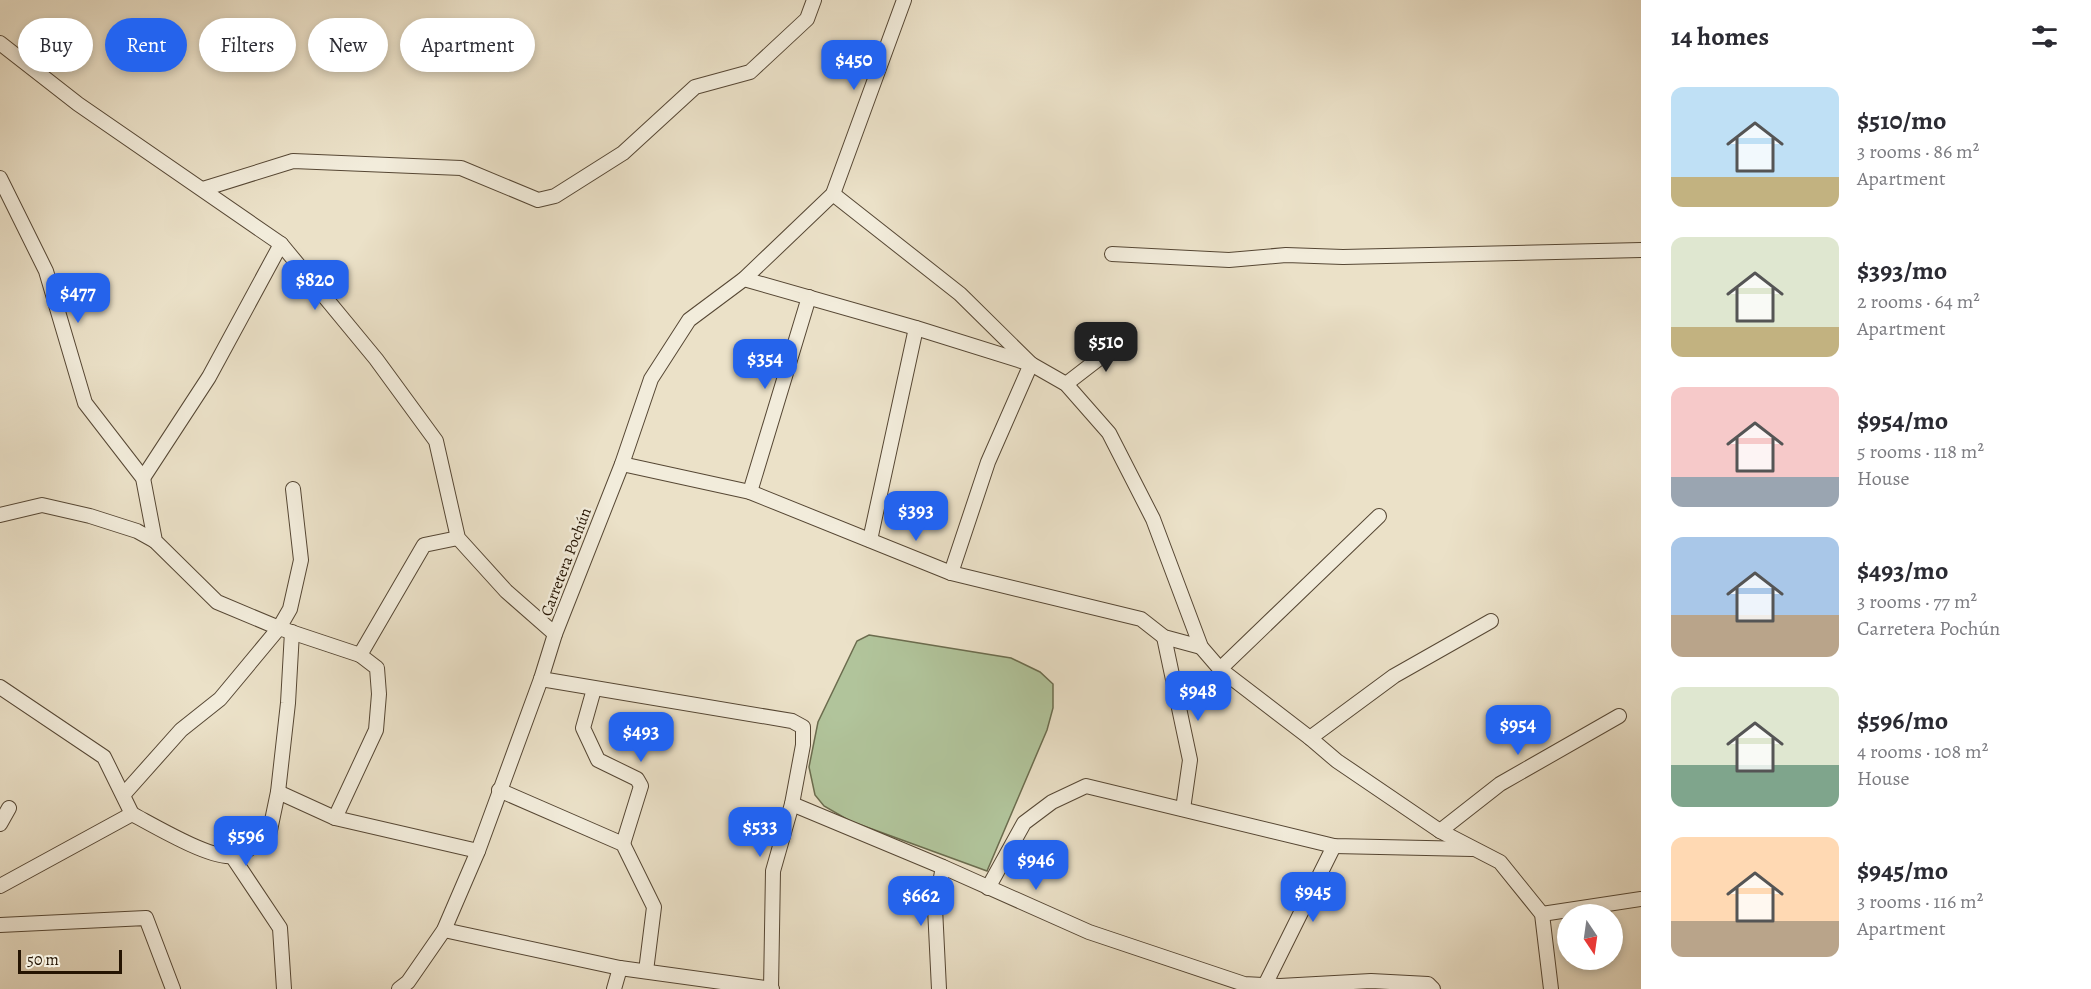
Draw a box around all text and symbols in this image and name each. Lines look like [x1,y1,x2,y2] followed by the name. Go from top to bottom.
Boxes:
[18,18,93,72] chip: Buy
[105,18,187,72] chip: Rent
[199,18,296,72] chip: Filters
[308,18,388,72] chip: New
[400,18,535,72] chip: Apartment
[1671,19,1769,54] text: 14 homes
[2028,20,2061,53] icon: filters
[818,40,890,91] pin: $450
[835,46,873,73] text: $450
[1857,103,1946,138] text: $510/mo
[1719,111,1791,183] icon: home
[1857,138,1979,165] text: 3 rooms · 86 m²
[1857,165,1946,192] text: Apartment
[1857,253,1947,288] text: $393/mo
[279,260,351,311] pin: $820
[1719,261,1791,333] icon: home
[296,266,334,293] text: $820
[42,273,114,324] pin: $477
[60,279,96,306] text: $477
[1857,288,1980,315] text: 2 rooms · 64 m²
[1857,315,1946,342] text: Apartment
[1070,322,1142,373] pin: $510
[1088,328,1124,355] text: $510
[729,339,801,390] pin: $354
[747,345,783,372] text: $354
[1857,403,1948,438] text: $954/mo
[1719,411,1791,483] icon: home
[1857,438,1984,465] text: 5 rooms · 118 m²
[1857,465,1909,492] text: House
[880,491,952,542] pin: $393
[898,497,934,524] text: $393
[535,504,597,619] street label: Carretera Pochún
[1857,553,1948,588] text: $493/mo
[1719,561,1791,633] icon: home
[1857,588,1977,615] text: 3 rooms · 77 m²
[1857,615,2000,642] text: Carretera Pochún
[1162,671,1234,722] pin: $948
[1179,677,1217,704] text: $948
[1857,703,1948,738] text: $596/mo
[1482,705,1554,756] pin: $954
[1500,711,1536,738] text: $954
[1719,711,1791,783] icon: home
[605,712,677,763] pin: $493
[623,718,659,745] text: $493
[1857,738,1988,765] text: 4 rooms · 108 m²
[1857,765,1909,792] text: House
[724,807,796,858] pin: $533
[742,813,778,840] text: $533
[210,816,282,867] pin: $596
[228,822,264,849] text: $596
[1000,840,1072,891] pin: $946
[1017,846,1055,873] text: $946
[1857,853,1948,888] text: $945/mo
[1719,861,1791,933] icon: home
[1277,872,1349,923] pin: $945
[885,876,957,927] pin: $662
[1295,878,1331,905] text: $945
[902,882,940,909] text: $662
[1857,888,1983,915] text: 3 rooms · 116 m²
[1557,904,1623,970] north arrow
[1557,904,1623,970] map controls
[1857,915,1946,942] text: Apartment
[18,947,122,974] scale bar
[27,949,59,971] text: 50 m

